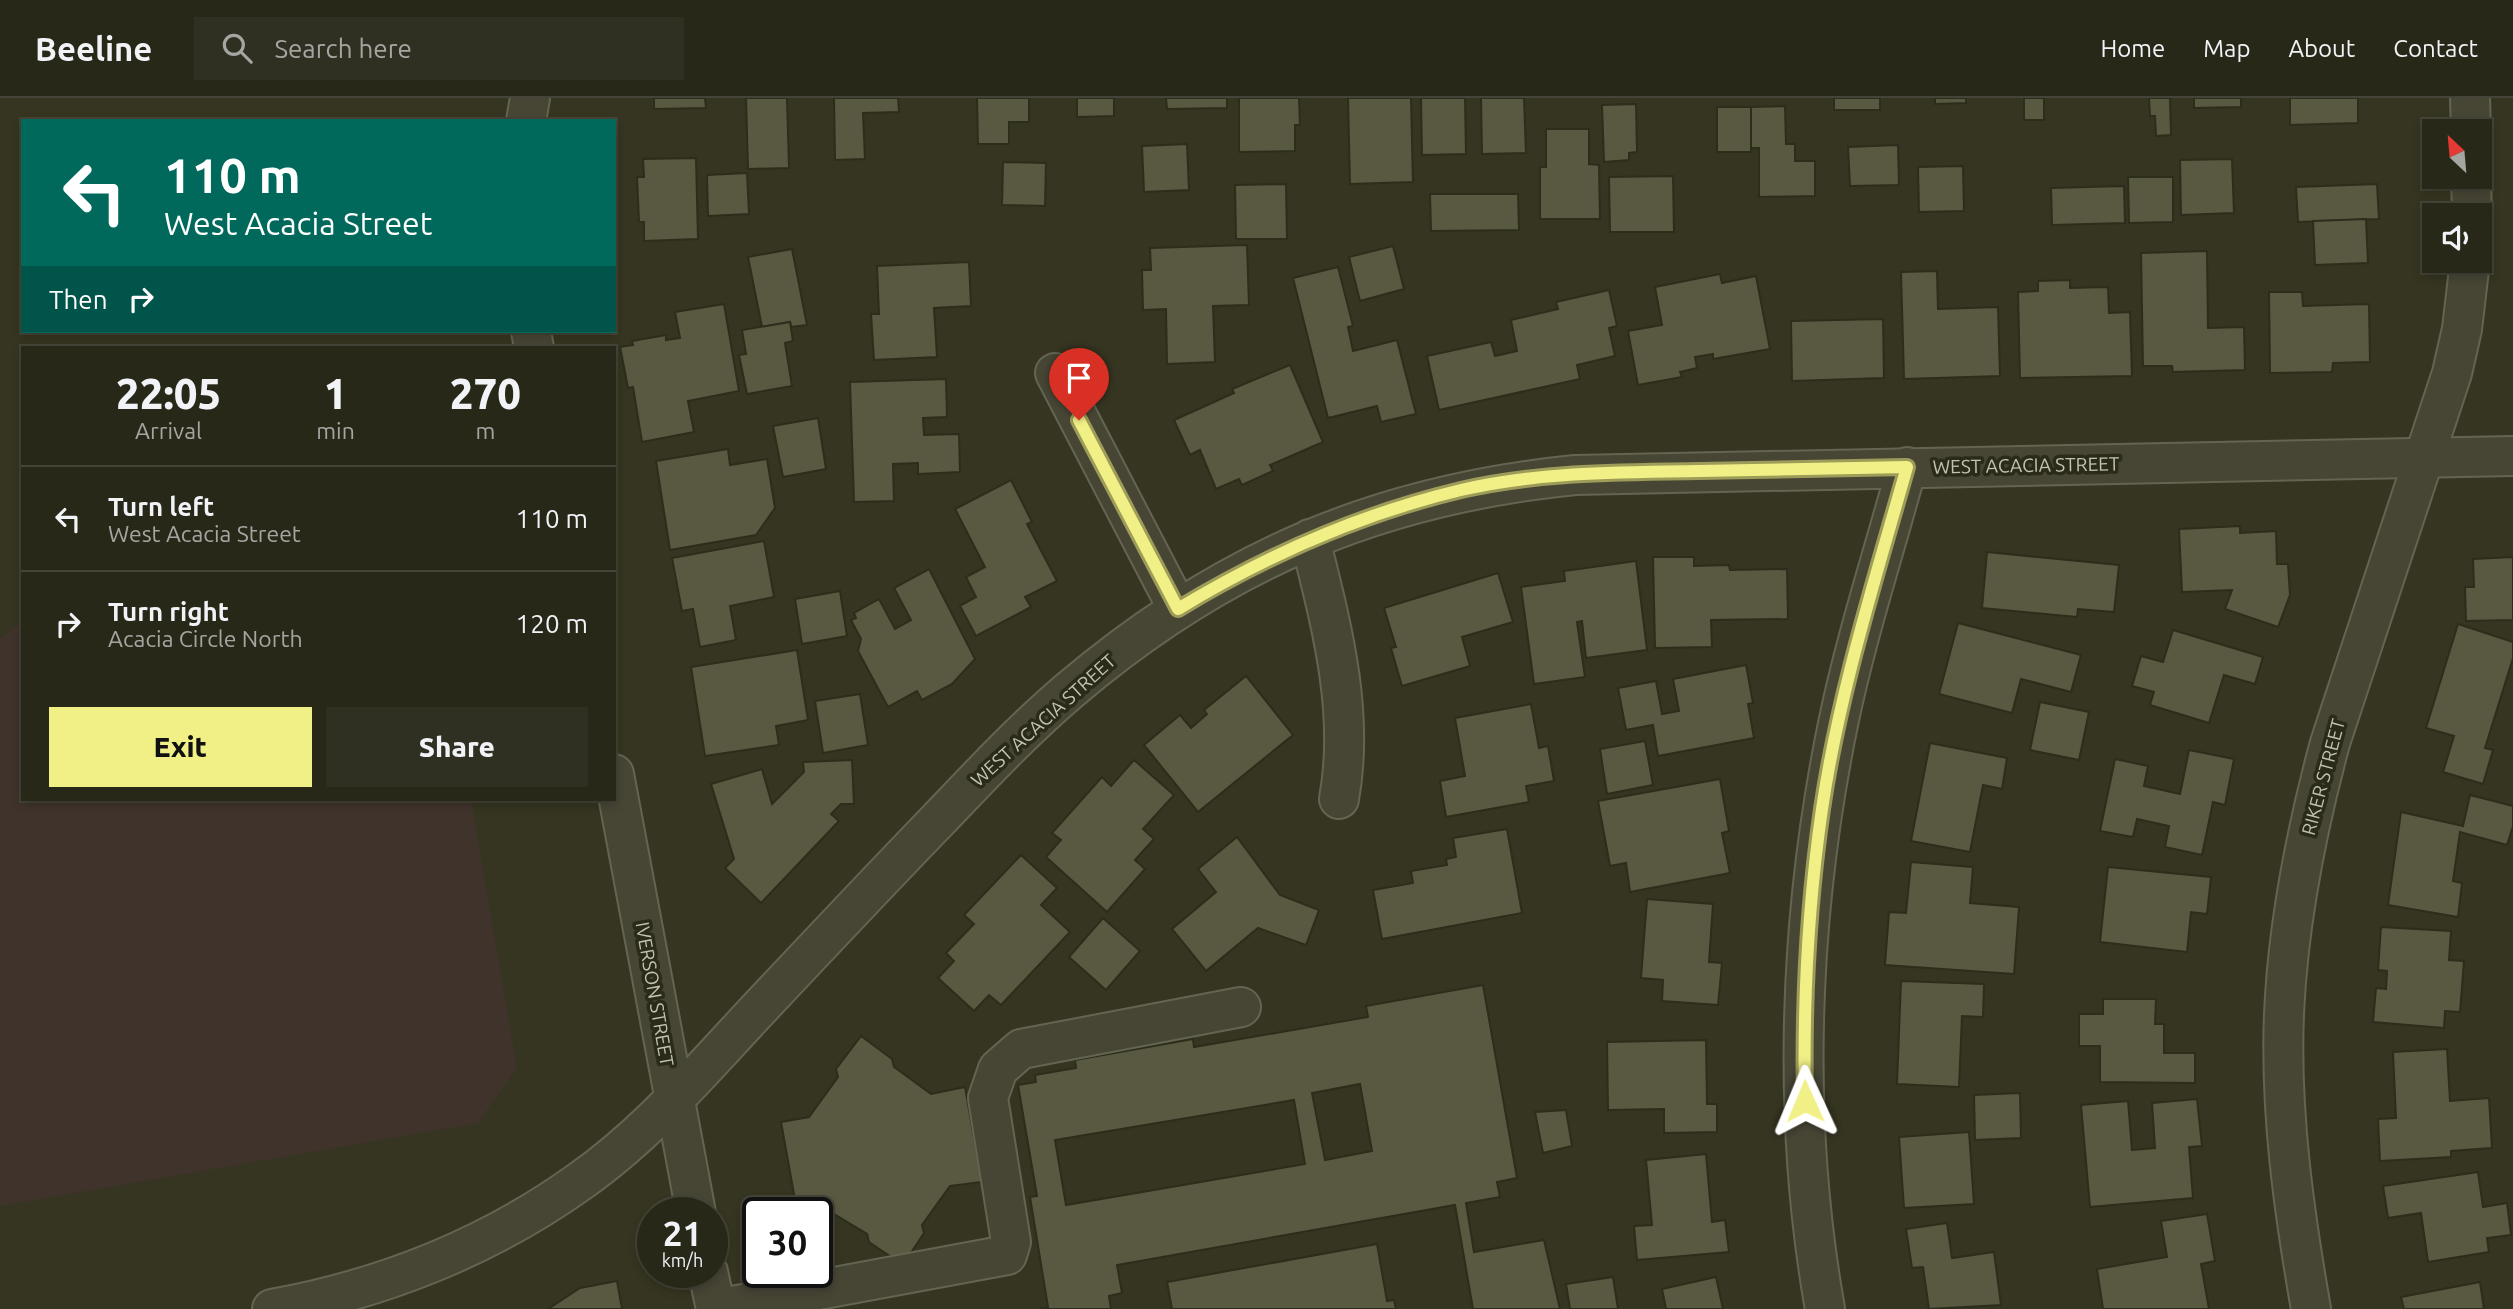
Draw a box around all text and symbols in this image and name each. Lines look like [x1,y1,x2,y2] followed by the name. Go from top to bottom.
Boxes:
[194,17,684,80] search box
[218,29,256,67] icon: search
[35,30,152,67] text: Beeline
[274,34,412,63] text: Search here
[2100,35,2165,62] text: Home
[2203,35,2250,62] text: Map
[2288,35,2355,62] text: About
[2393,35,2478,62] text: Contact
[2422,119,2492,189] north arrow
[2422,119,2492,273] map controls
[49,147,140,238] icon: left
[164,147,301,202] text: 110 m
[2422,203,2492,273] button: sound
[164,205,432,241] text: West Acacia Street
[122,280,160,318] icon: right
[49,285,108,314] text: Then
[1049,348,1109,420] pin
[1060,359,1098,397] icon: arrive
[116,370,221,417] text: 22:05
[324,370,347,417] text: 1
[450,370,521,417] text: 270
[135,418,202,443] text: Arrival
[316,418,355,443] text: min
[475,418,495,443] text: m
[1932,452,2120,478] street label: WEST ACACIA STREET
[108,492,214,521] text: Turn left
[49,500,87,538] icon: left
[516,504,588,533] text: 110 m
[108,521,301,546] text: West Acacia Street
[108,597,229,626] text: Turn right
[49,605,87,643] icon: right
[516,609,588,638] text: 120 m
[108,626,303,651] text: Acacia Circle North
[966,649,1120,791] street label: WEST ACACIA STREET
[49,707,312,787] button: Exit
[326,707,588,787] button: Share
[2297,716,2349,838] street label: RIKER STREET
[631,920,679,1068] street label: IVERSON STREET
[1768,1064,1842,1138] position arrow
[742,1197,833,1288] speed limit sign: 30
[663,1213,702,1253] text: 21
[662,1250,703,1270] text: km/h

